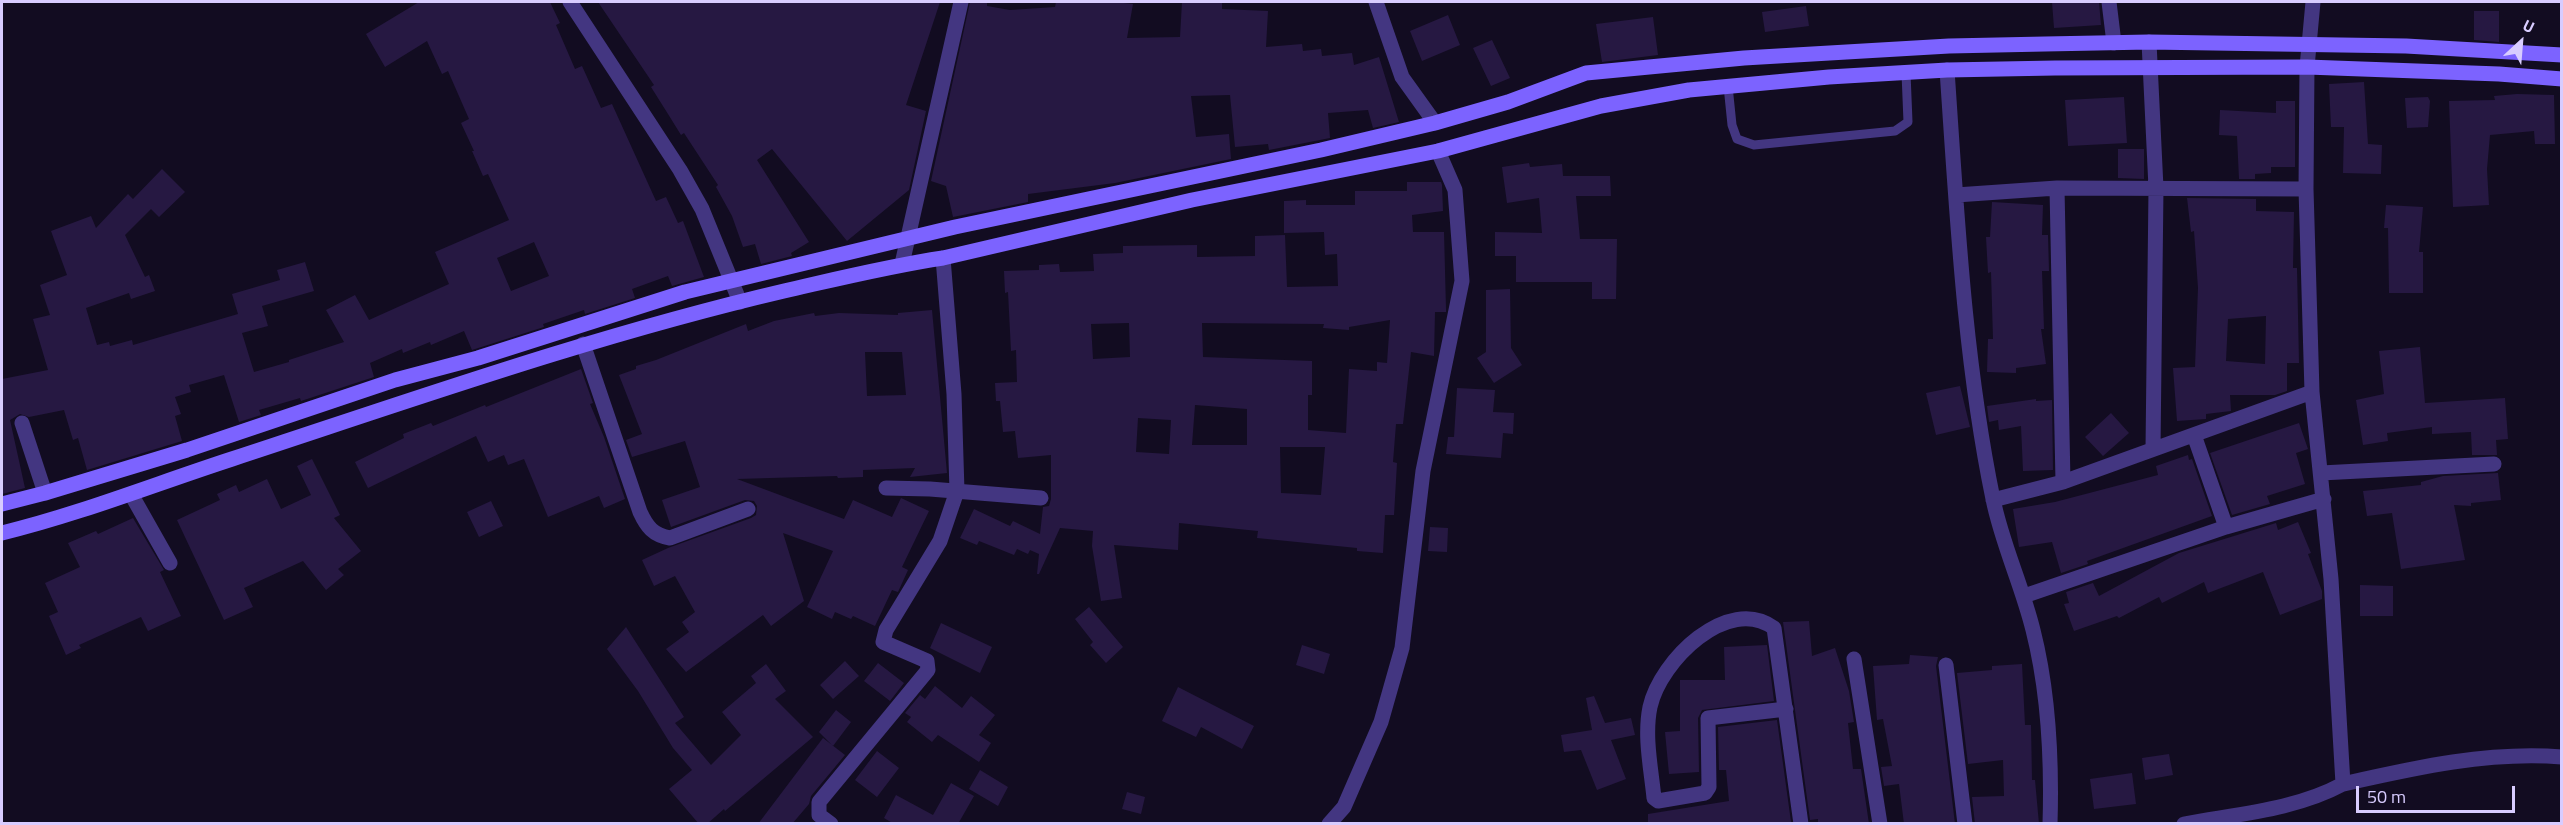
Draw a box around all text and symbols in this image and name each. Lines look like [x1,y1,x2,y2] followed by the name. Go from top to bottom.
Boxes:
[2491,12,2551,72] north arrow
[2519,13,2539,39] text: U
[2359,774,2518,812] scale bar
[2367,783,2406,810] text: 50 m

